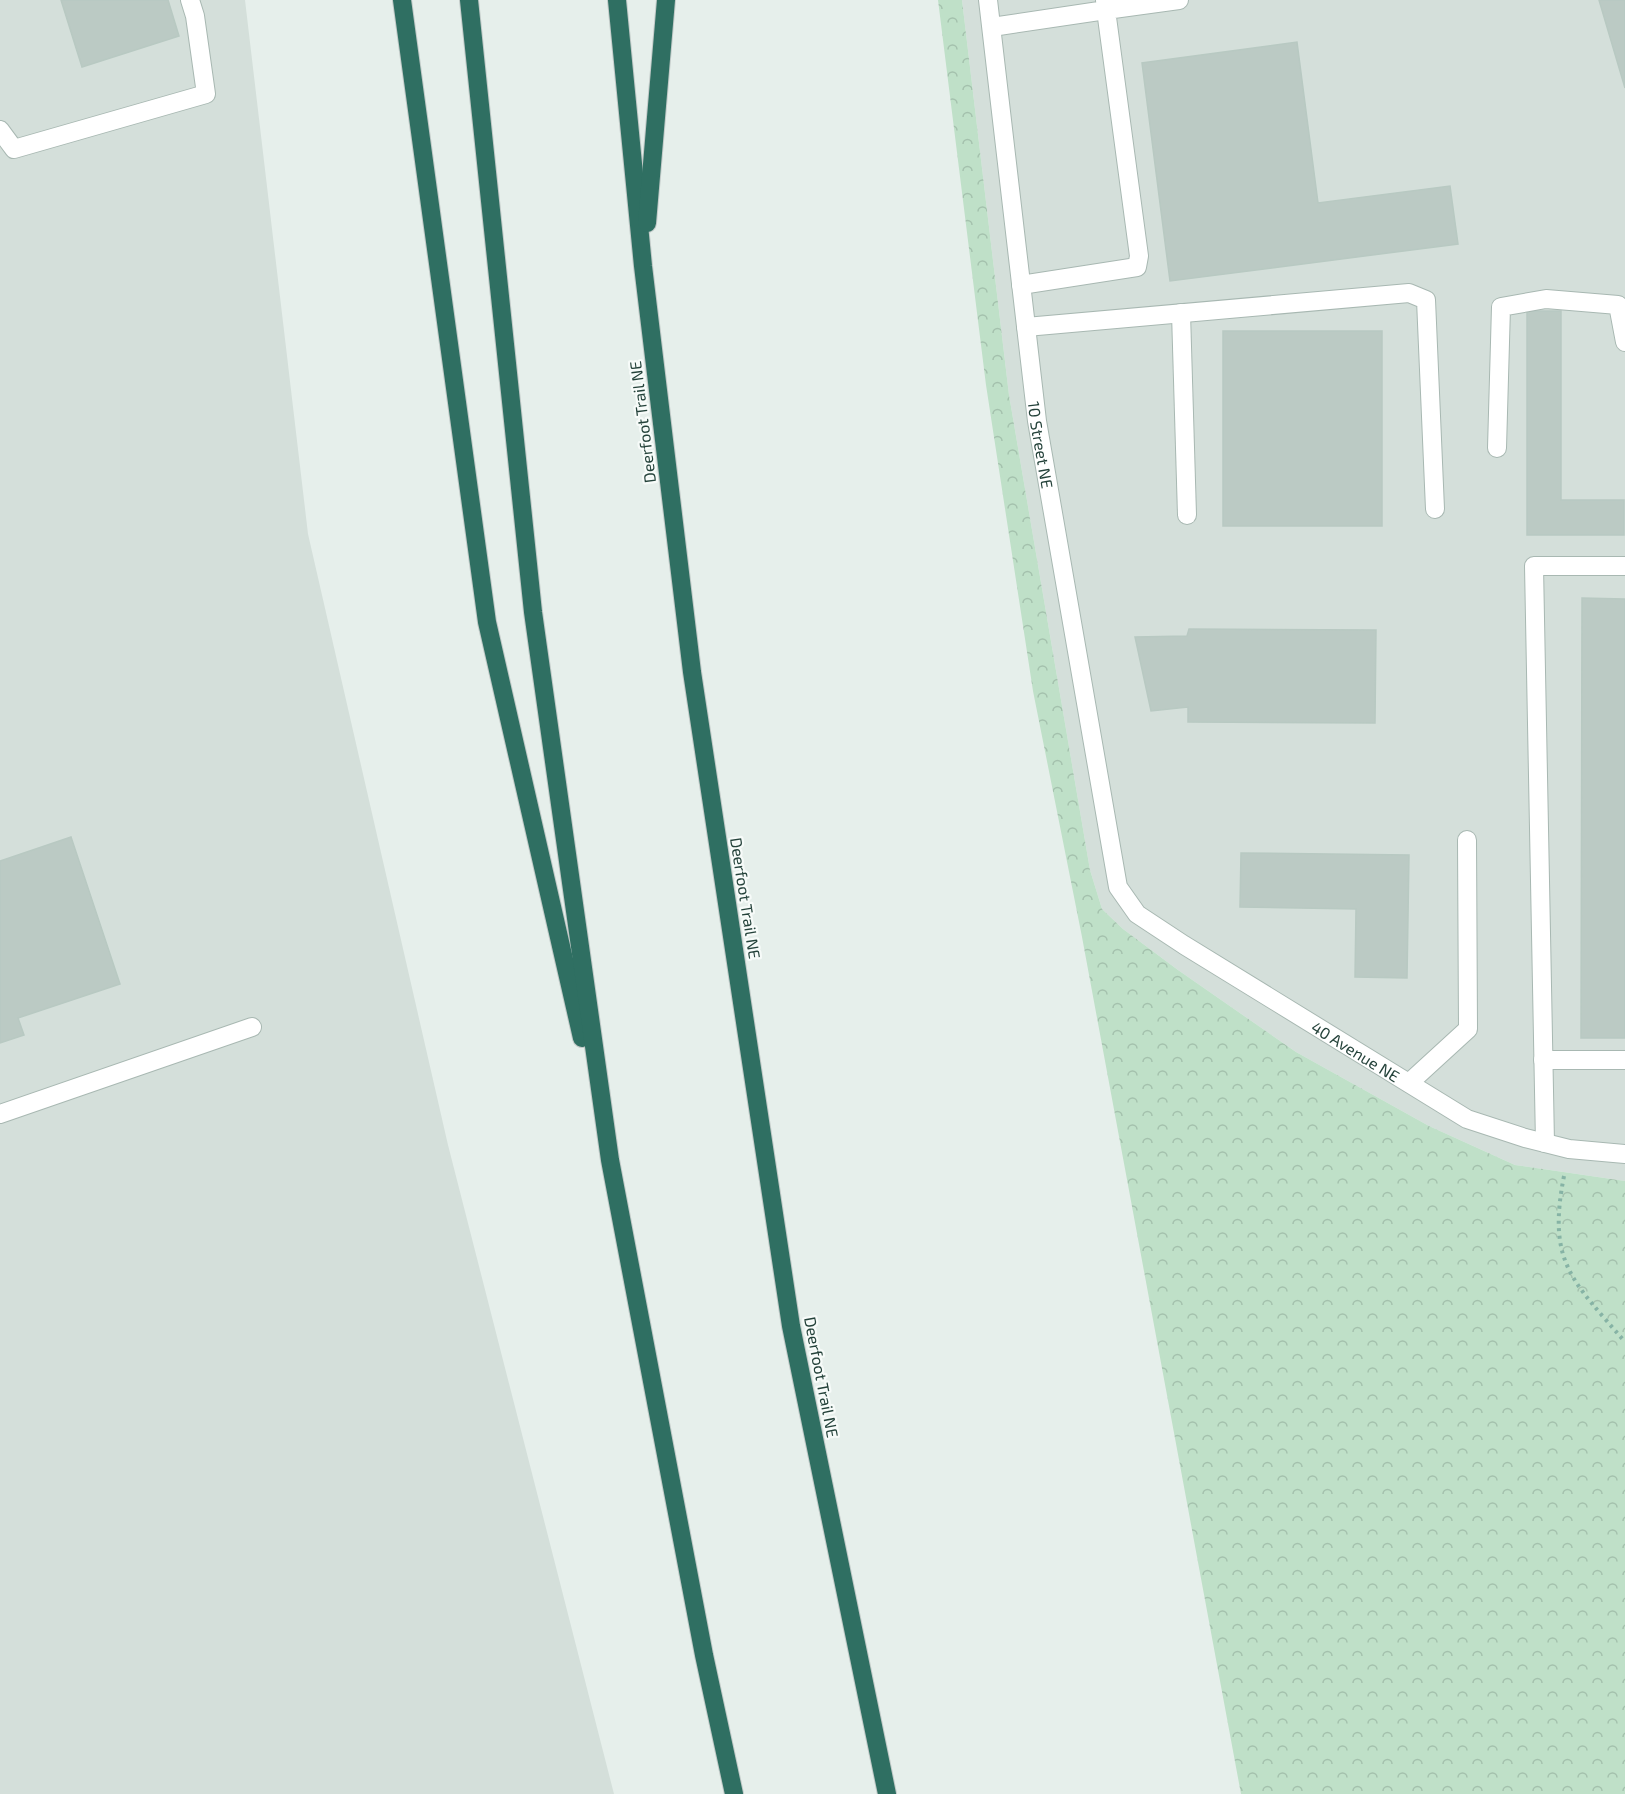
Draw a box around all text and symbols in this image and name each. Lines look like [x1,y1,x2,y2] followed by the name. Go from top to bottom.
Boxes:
[625,360,659,484] street label: Deerfoot Trail NE
[1025,400,1058,490] street label: 10 Street NE
[727,836,765,960] street label: Deerfoot Trail NE
[1308,1016,1404,1085] street label: 40 Avenue NE
[801,1315,843,1439] street label: Deerfoot Trail NE

